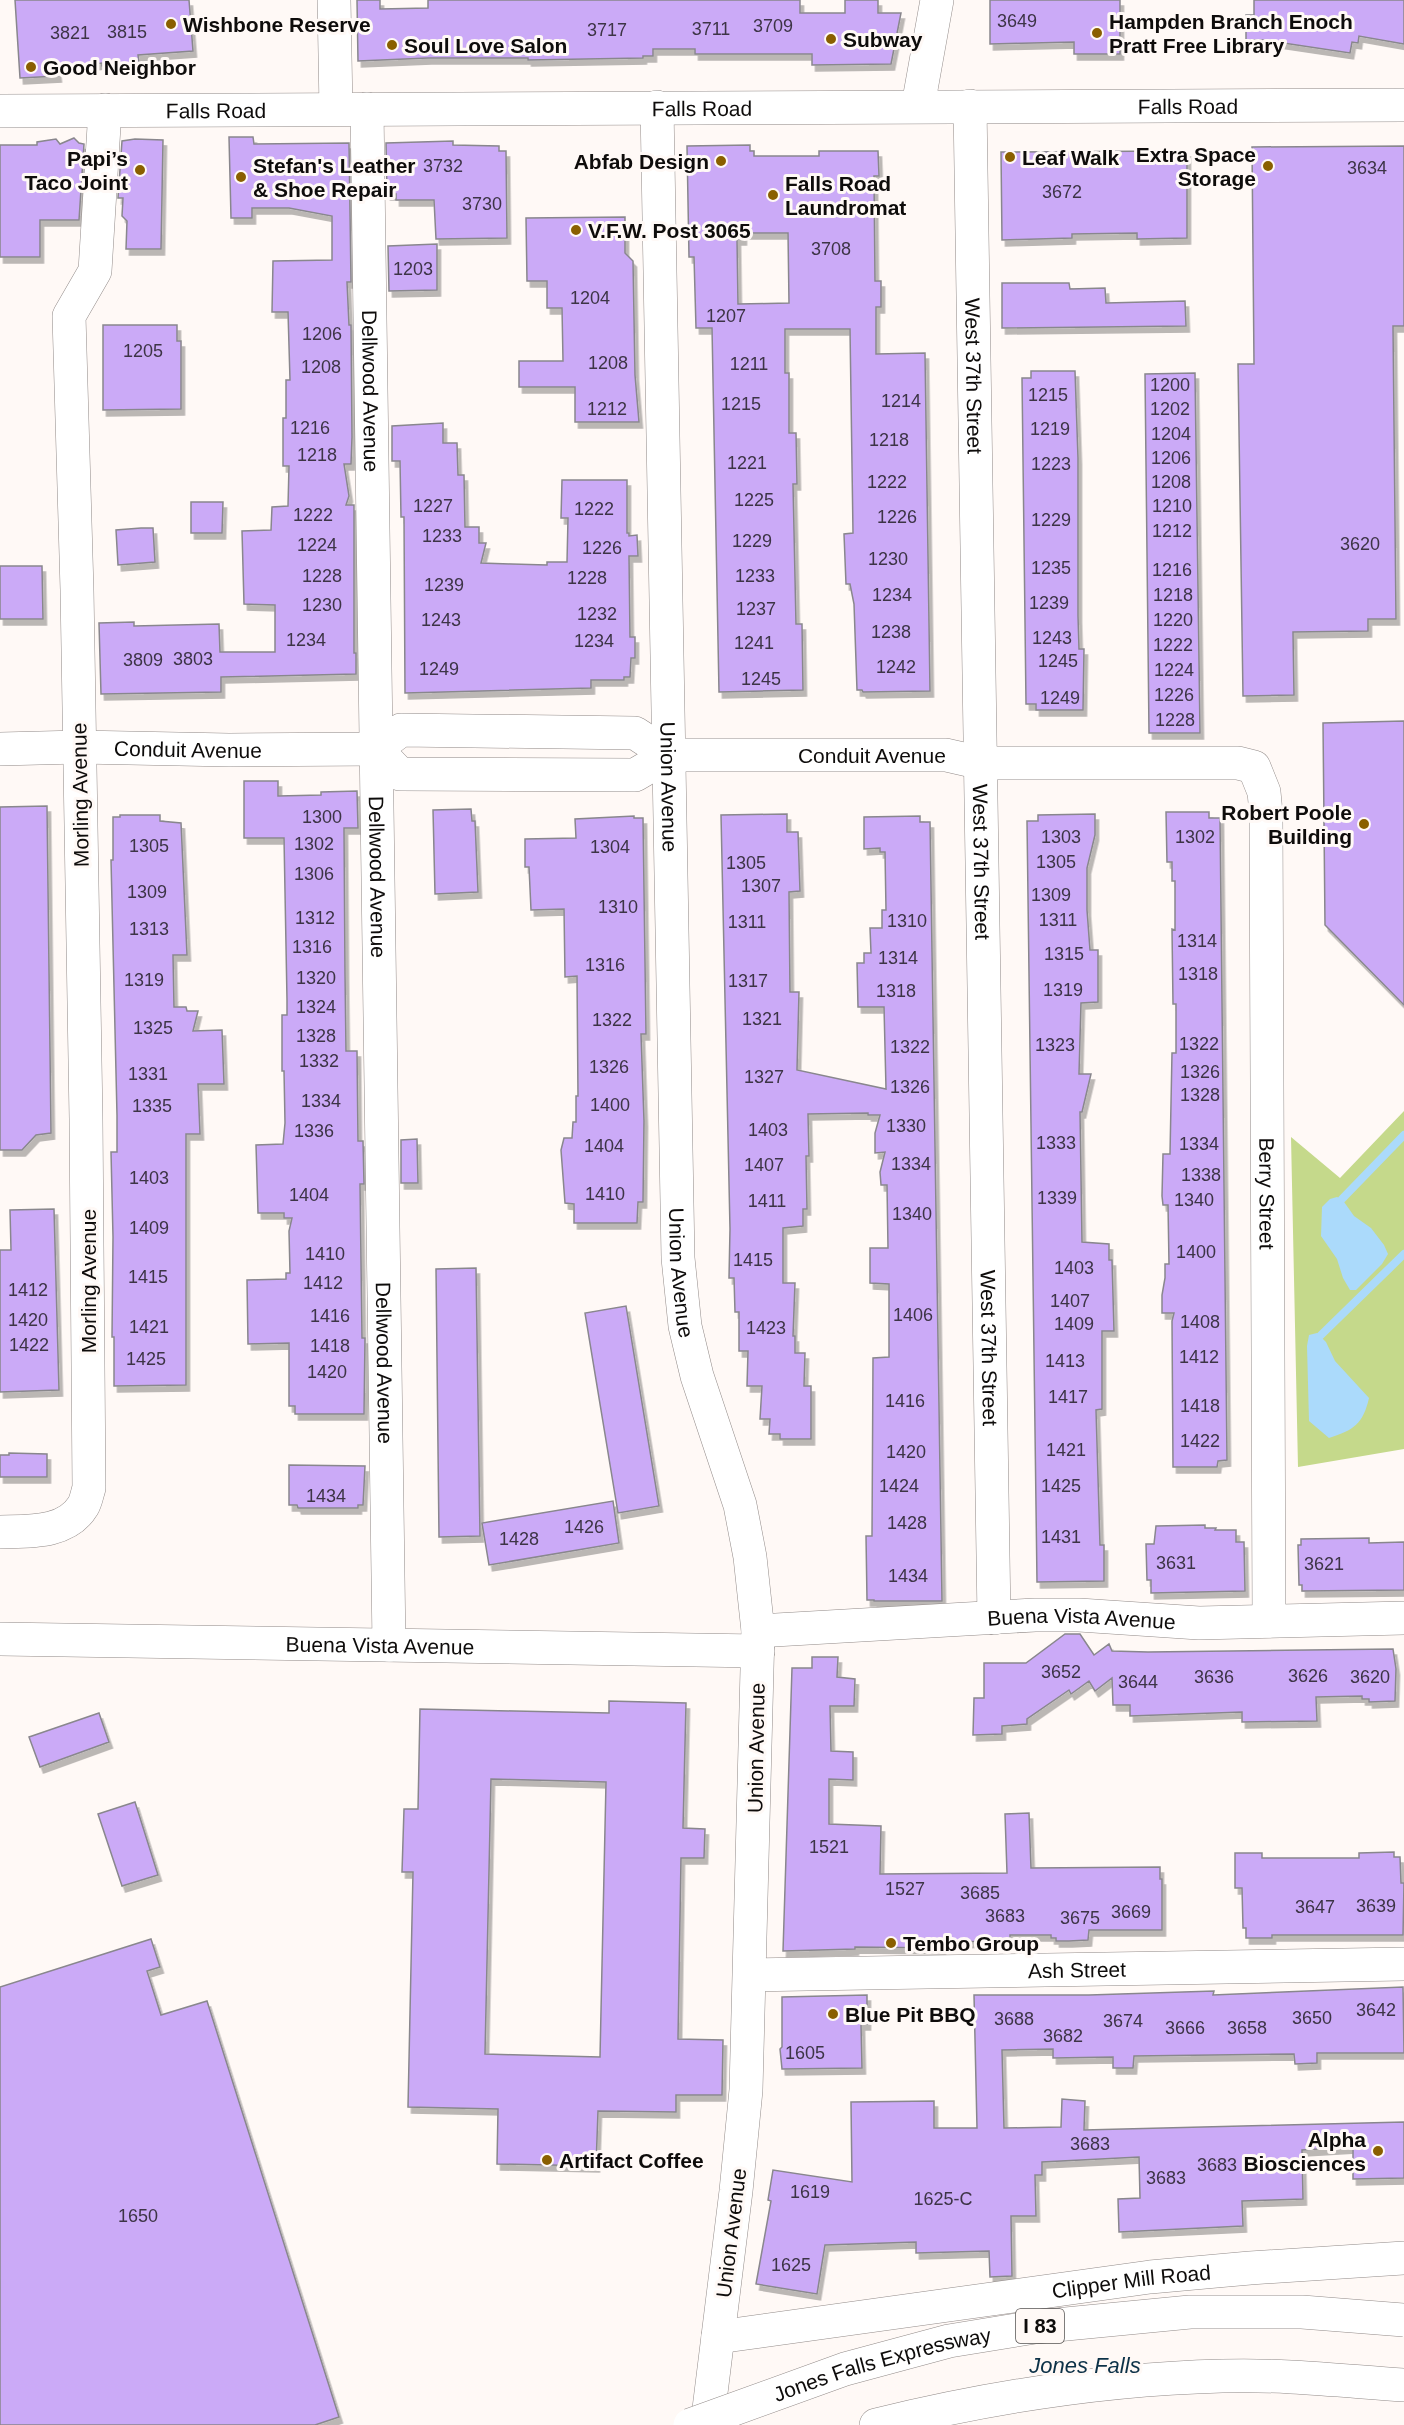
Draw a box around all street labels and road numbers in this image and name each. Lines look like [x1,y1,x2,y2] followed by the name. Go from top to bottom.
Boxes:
[1138,94,1238,118] street label: Falls Road
[652,96,752,120] street label: Falls Road
[166,98,266,122] street label: Falls Road
[962,298,987,454] street label: West 37th Street
[358,310,384,472] street label: Dellwood Avenue
[657,721,682,852] street label: Union Avenue
[67,723,93,867] street label: Morling Avenue
[114,736,262,762] street label: Conduit Avenue
[798,744,946,767] street label: Conduit Avenue
[969,784,995,940] street label: West 37th Street
[365,796,391,958] street label: Dellwood Avenue
[1256,1137,1279,1250] street label: Berry Street
[666,1207,699,1340] street label: Union Avenue
[77,1209,100,1353] street label: Morling Avenue
[977,1270,1002,1426] street label: West 37th Street
[372,1282,398,1444] street label: Dellwood Avenue
[987,1603,1176,1633] street label: Buena Vista Avenue
[286,1632,474,1658] street label: Buena Vista Avenue
[743,1683,769,1813] street label: Union Avenue
[1028,1957,1126,1982] street label: Ash Street
[712,2167,750,2299] street label: Union Avenue
[1050,2260,1212,2302] street label: Clipper Mill Road
[1016,2309,1064,2343] road number: I 83
[770,2323,993,2405] street label: Jones Falls Expressway

